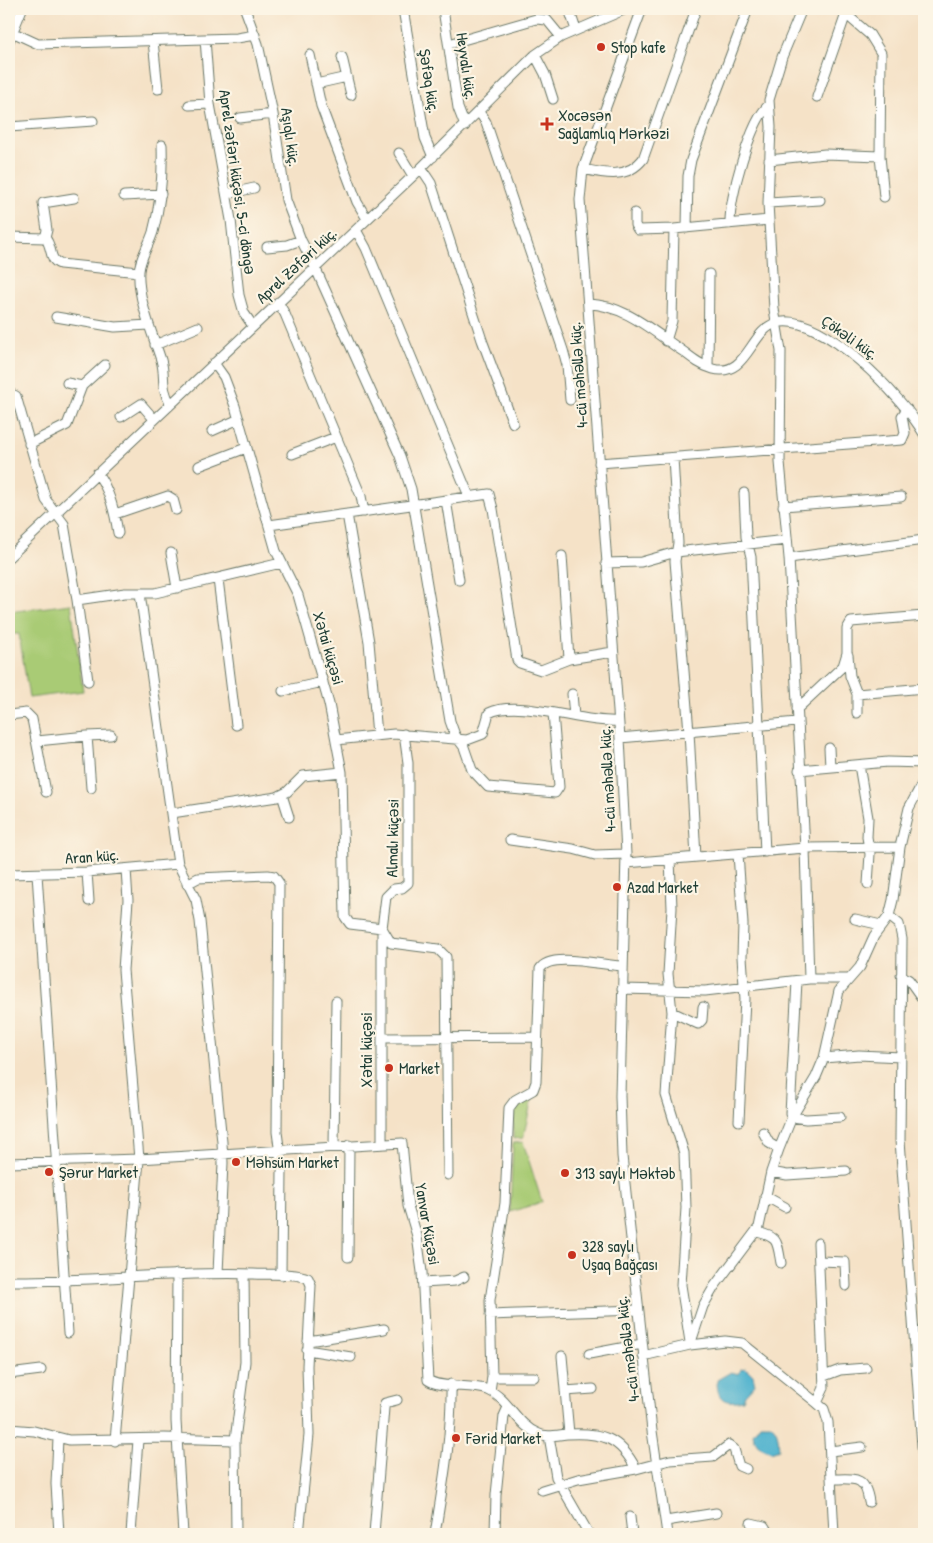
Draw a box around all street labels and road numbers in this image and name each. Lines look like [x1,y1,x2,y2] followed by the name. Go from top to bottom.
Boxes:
[451,31,483,101] street label: Heyvalı küç.
[414,47,446,115] street label: Şəfəq küç.
[214,88,262,276] street label: Aprel zəfəri küçəsi, 5-ci döngə
[276,106,306,168] street label: Aşıqlı küç.
[251,222,341,308] street label: Aprel Zəfəri küç.
[817,309,883,365] street label: Çökəli küç.
[563,321,593,429] street label: 4-cü məhəllə küç.
[308,609,350,687] street label: Xətai küçəsi
[593,725,621,833] street label: 4-cü məhəllə küç.
[380,798,404,878] street label: Almalı küçəsi
[64,843,120,869] street label: Aran küç.
[355,1012,377,1088] street label: Xətai küçəsi
[410,1181,446,1267] street label: Yanvar Küçəsi
[610,1295,644,1403] street label: 4-cü məhəllə küç.

